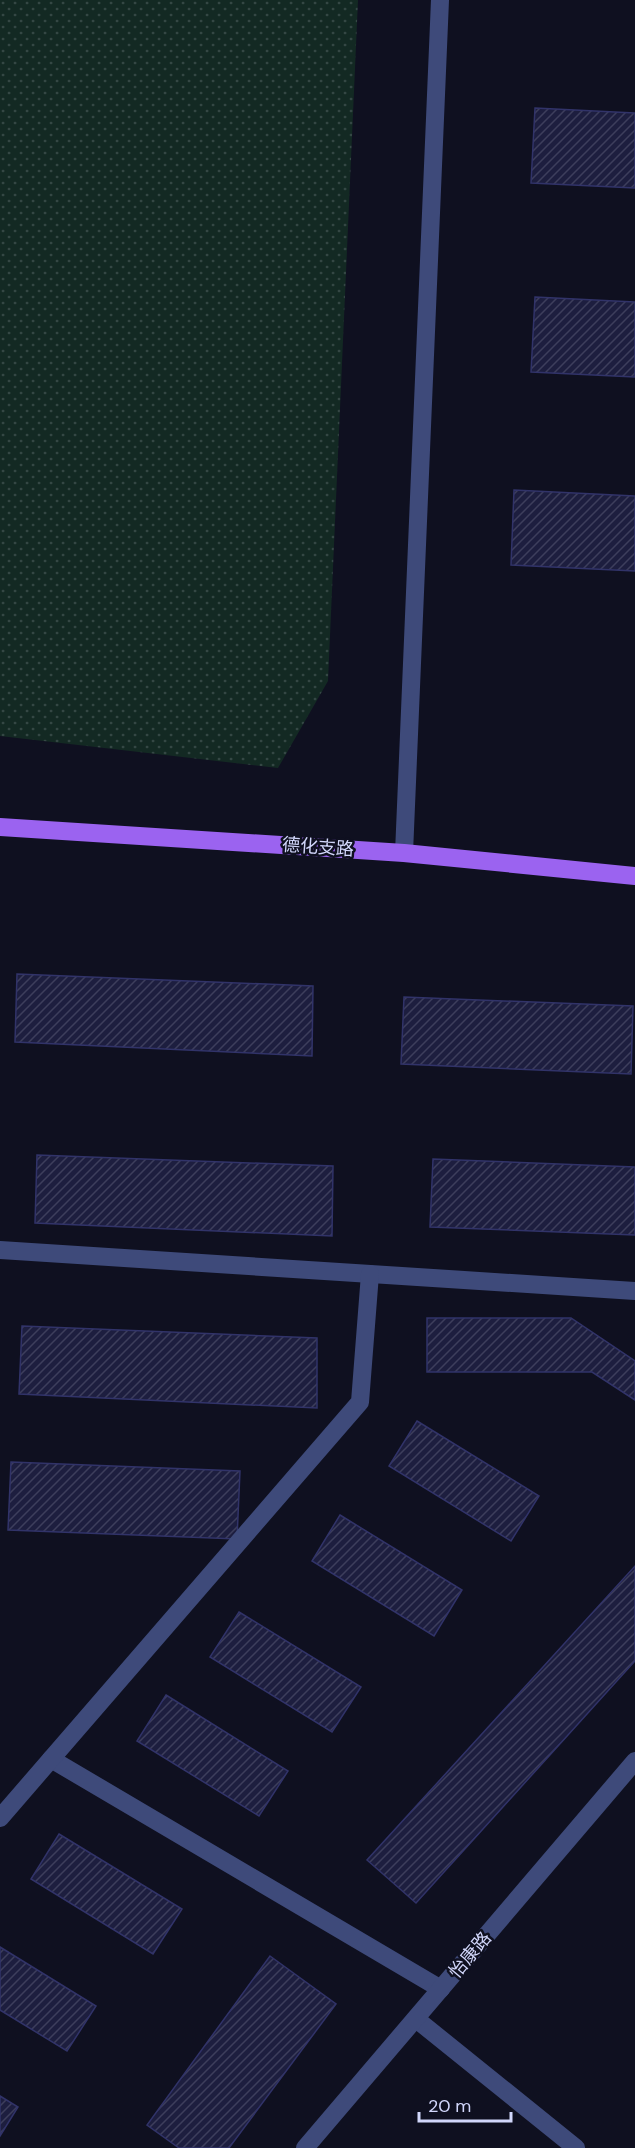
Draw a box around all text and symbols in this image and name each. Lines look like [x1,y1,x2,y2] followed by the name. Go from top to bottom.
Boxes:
[281,833,355,861] street label: 德化支路
[443,1927,497,1983] street label: 怡康路
[419,2085,510,2123] scale bar
[428,2094,471,2118] text: 20 m

